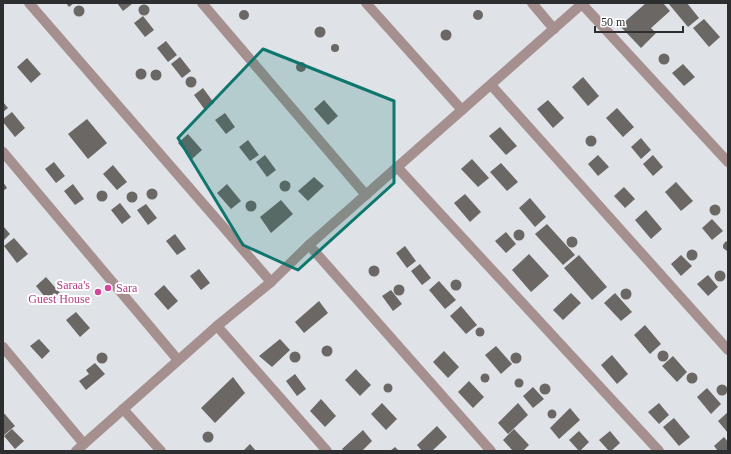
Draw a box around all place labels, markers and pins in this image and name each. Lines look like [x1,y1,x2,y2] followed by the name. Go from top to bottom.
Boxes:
[28,278,90,306] place label: Saraa's Guest House
[116,281,138,295] place label: Sara
[103,283,113,293] marker: Sara
[93,287,103,297] marker: Saraa's Guest House

